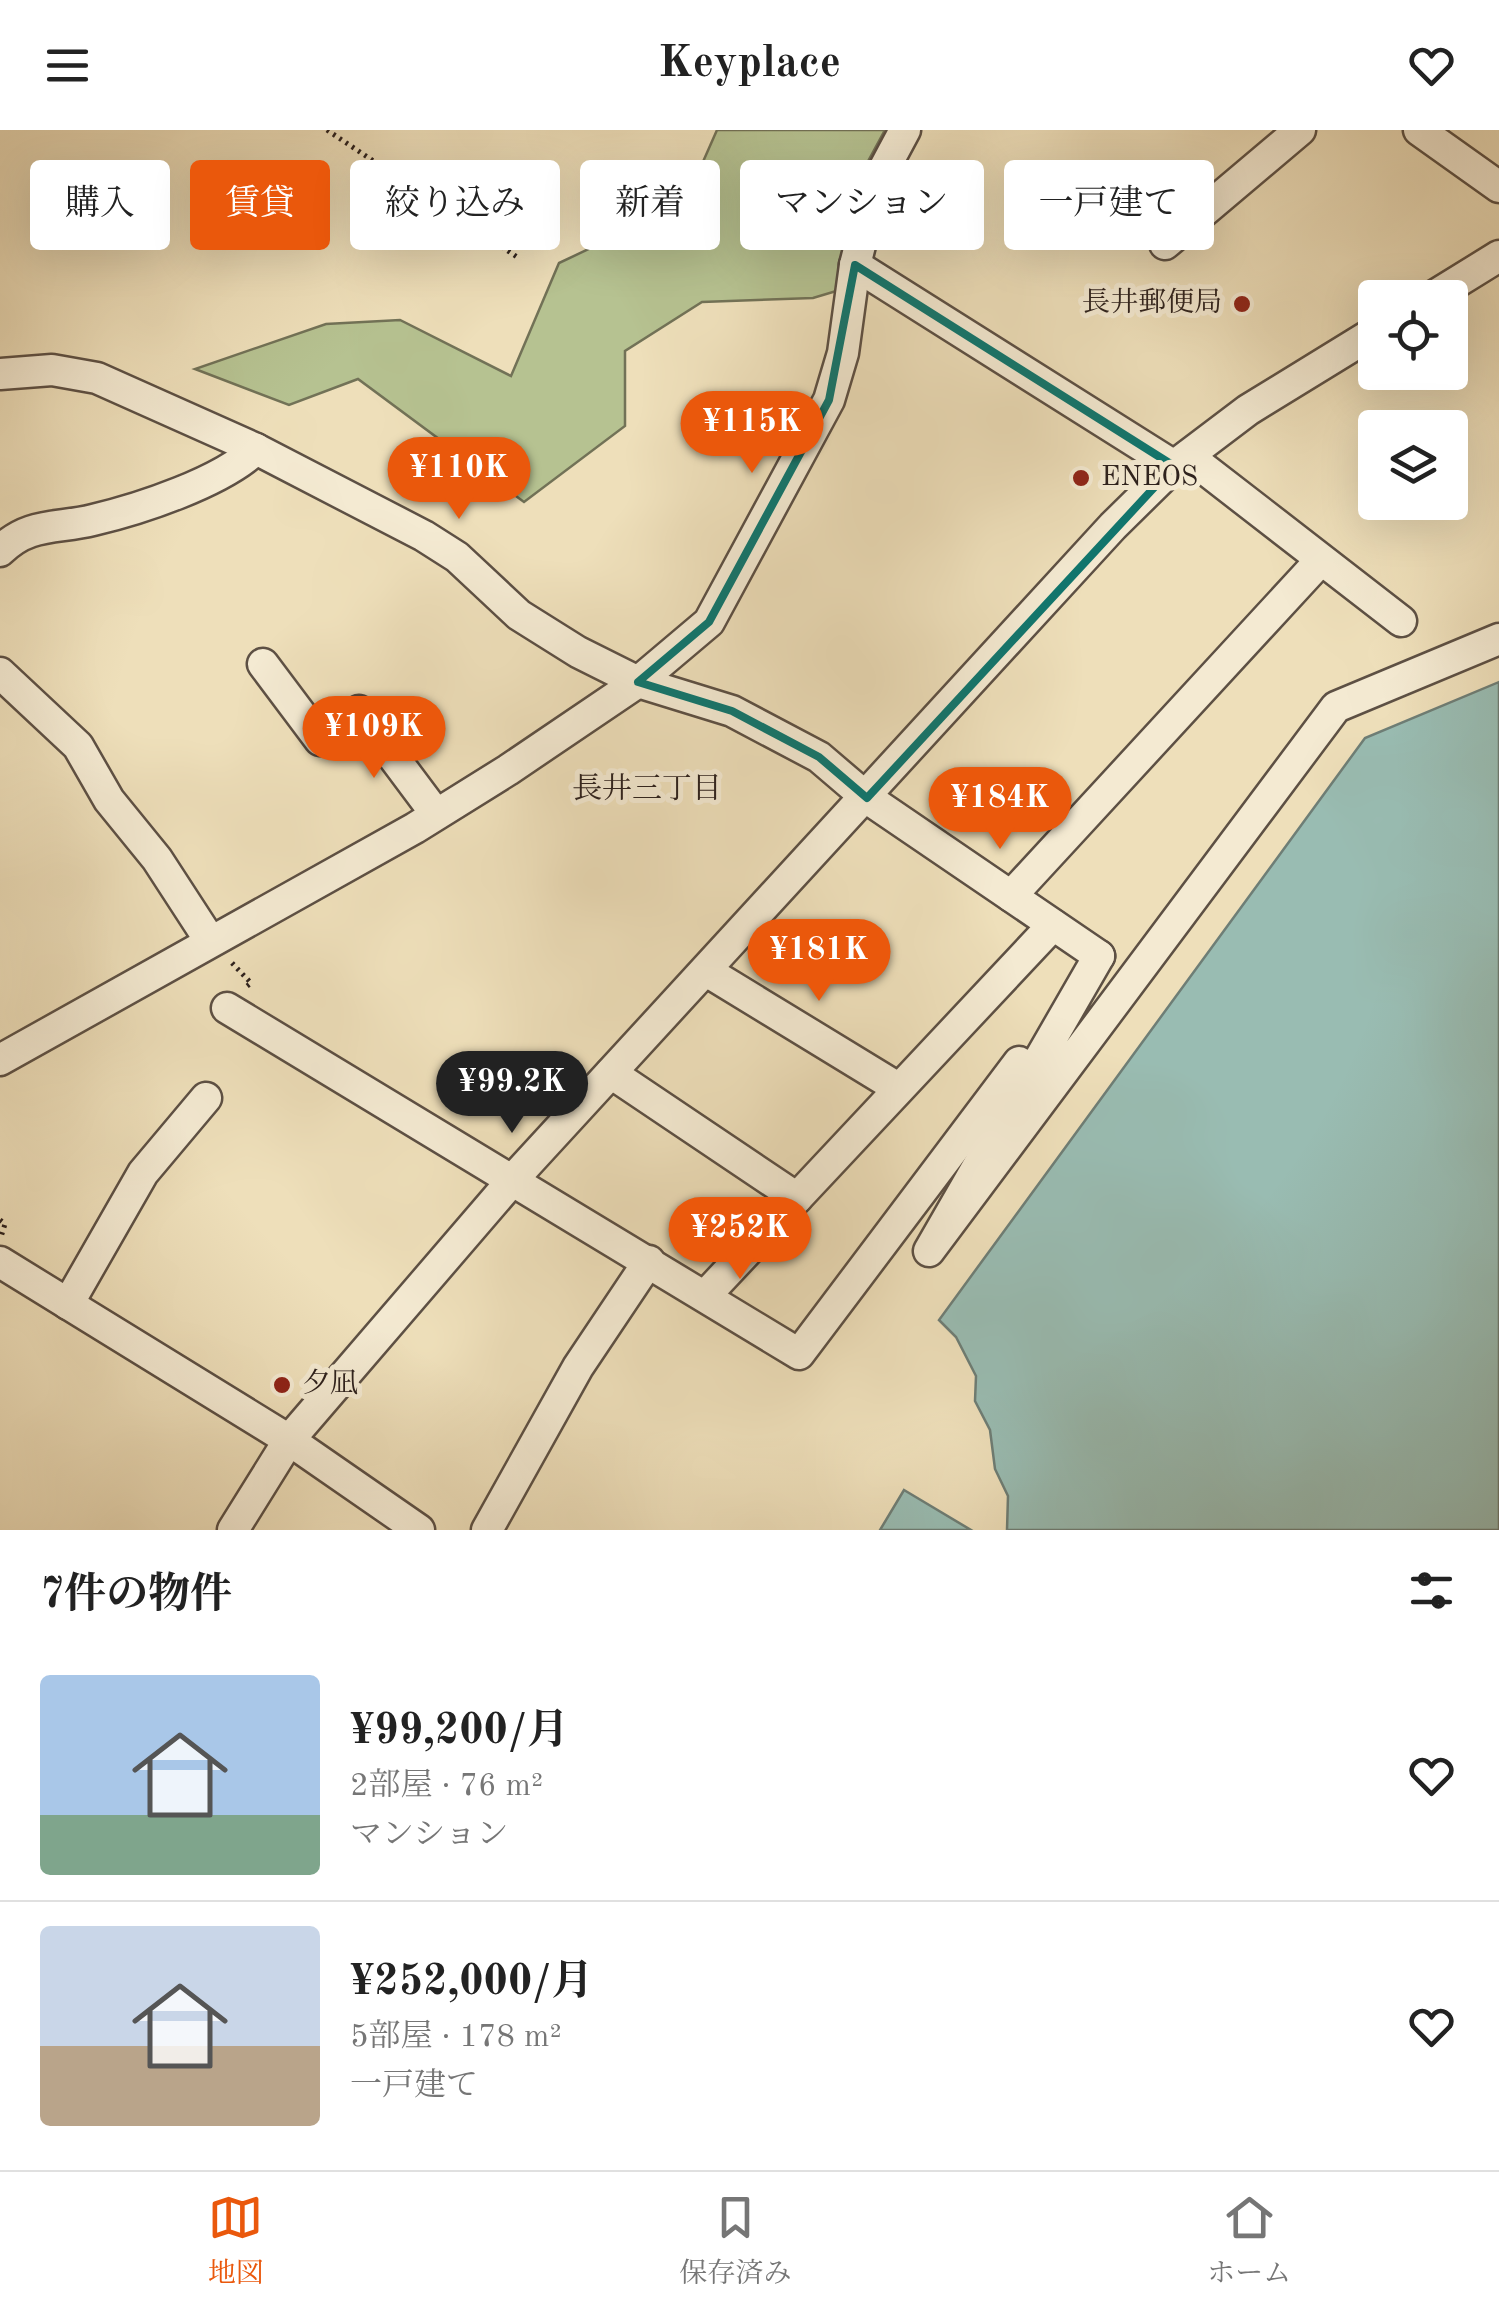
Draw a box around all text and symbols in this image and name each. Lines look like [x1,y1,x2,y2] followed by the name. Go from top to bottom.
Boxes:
[40,38,95,93] icon: menu
[1404,38,1459,93] icon: heart
[658,42,841,87] text: Keyplace
[30,160,170,250] chip: 購入
[190,160,330,250] chip: 賃貸
[350,160,560,250] chip: 絞り込み
[580,160,720,250] chip: 新着
[740,160,984,250] chip: マンション
[1004,160,1214,250] chip: 一戸建て
[1358,280,1468,520] map controls
[1358,280,1468,390] button: locate
[1082,287,1222,318] place label: 長井郵便局
[1231,293,1253,315] marker: 長井郵便局
[682,391,822,476] pin: ¥115K
[703,407,801,439] text: ¥115K
[1358,410,1468,520] button: layers
[389,437,529,522] pin: ¥110K
[410,453,508,485] text: ¥110K
[1101,464,1198,492] place label: ENEOS
[1070,467,1092,489] marker: ENEOS
[304,696,444,781] pin: ¥109K
[325,712,423,744] text: ¥109K
[930,767,1070,852] pin: ¥184K
[572,773,722,805] district label: 長井三丁目
[951,783,1049,815] text: ¥184K
[749,919,889,1004] pin: ¥181K
[770,935,868,967] text: ¥181K
[431,1051,593,1136] pin: ¥99.2K
[458,1067,566,1099] text: ¥99.2K
[670,1197,810,1282] pin: ¥252K
[691,1213,789,1245] text: ¥252K
[302,1368,358,1399] place label: 夕凪
[271,1374,293,1396] marker: 夕凪
[1404,1563,1459,1618] icon: filters
[40,1575,232,1617] text: 7件の物件
[350,1711,569,1753] text: ¥99,200/月
[120,1715,240,1835] icon: home
[1404,1748,1459,1803] icon: heart
[350,1771,543,1803] text: 2部屋 · 76 m²
[350,1820,509,1852] text: マンション
[350,1962,593,2004] text: ¥252,000/月
[120,1966,240,2086] icon: home
[1404,1999,1459,2054] icon: heart
[350,2022,562,2054] text: 5部屋 · 178 m²
[350,2071,478,2103] text: 一戸建て
[208,2190,264,2293] tab: 地図
[679,2190,791,2293] tab: 保存済み
[1207,2190,1291,2293] tab: ホーム

